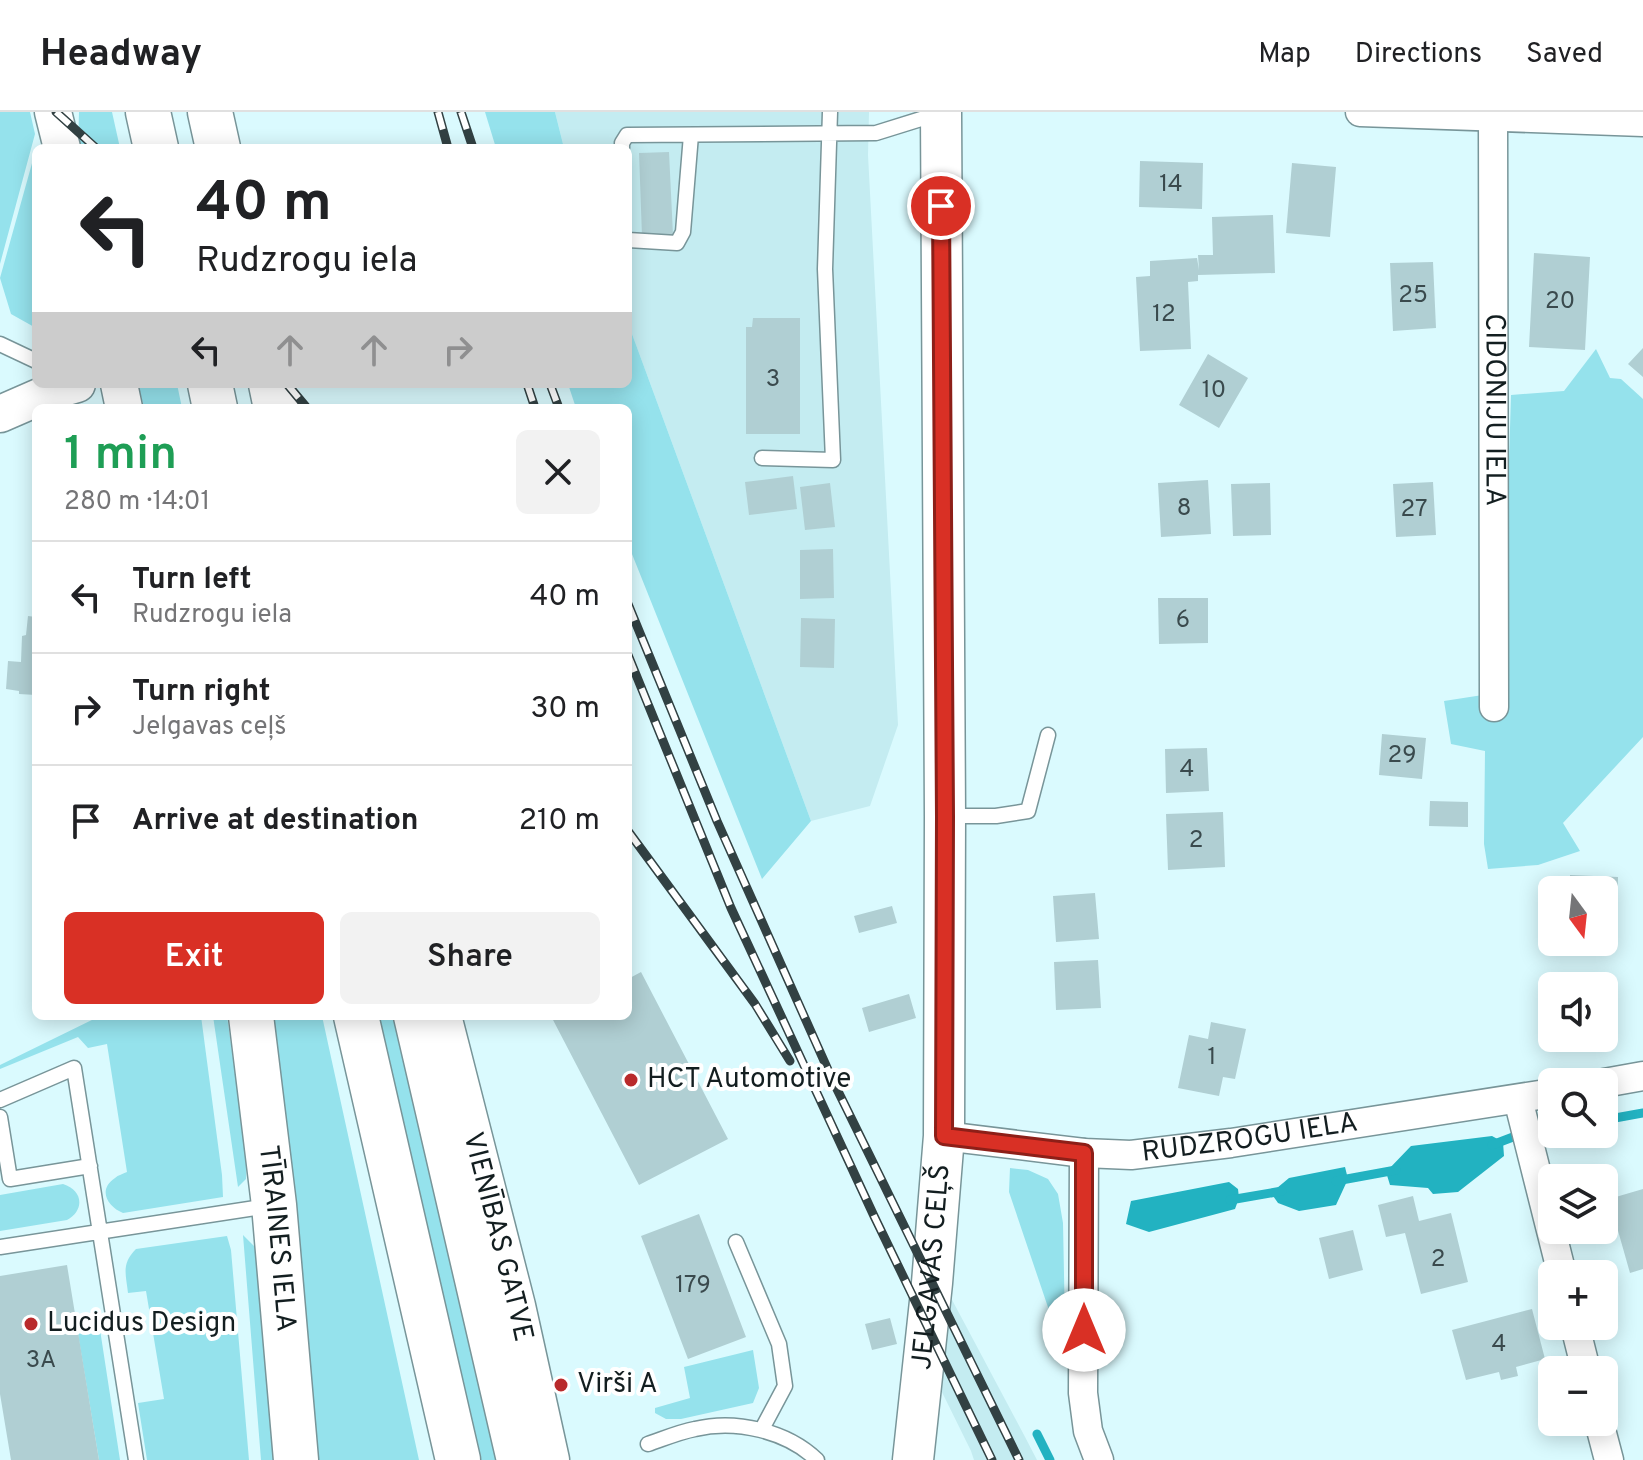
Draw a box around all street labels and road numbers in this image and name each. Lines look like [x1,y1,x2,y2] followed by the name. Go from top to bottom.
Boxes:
[1475,313,1512,507] street label: CIDONIJU IELA
[1140,1105,1360,1172] street label: RUDZROGU IELA
[453,1129,540,1345] street label: VIENĪBAS GATVE
[249,1143,303,1333] street label: TĪRAINES IELA
[905,1163,960,1372] street label: JELGAVAS CEĻŠ

